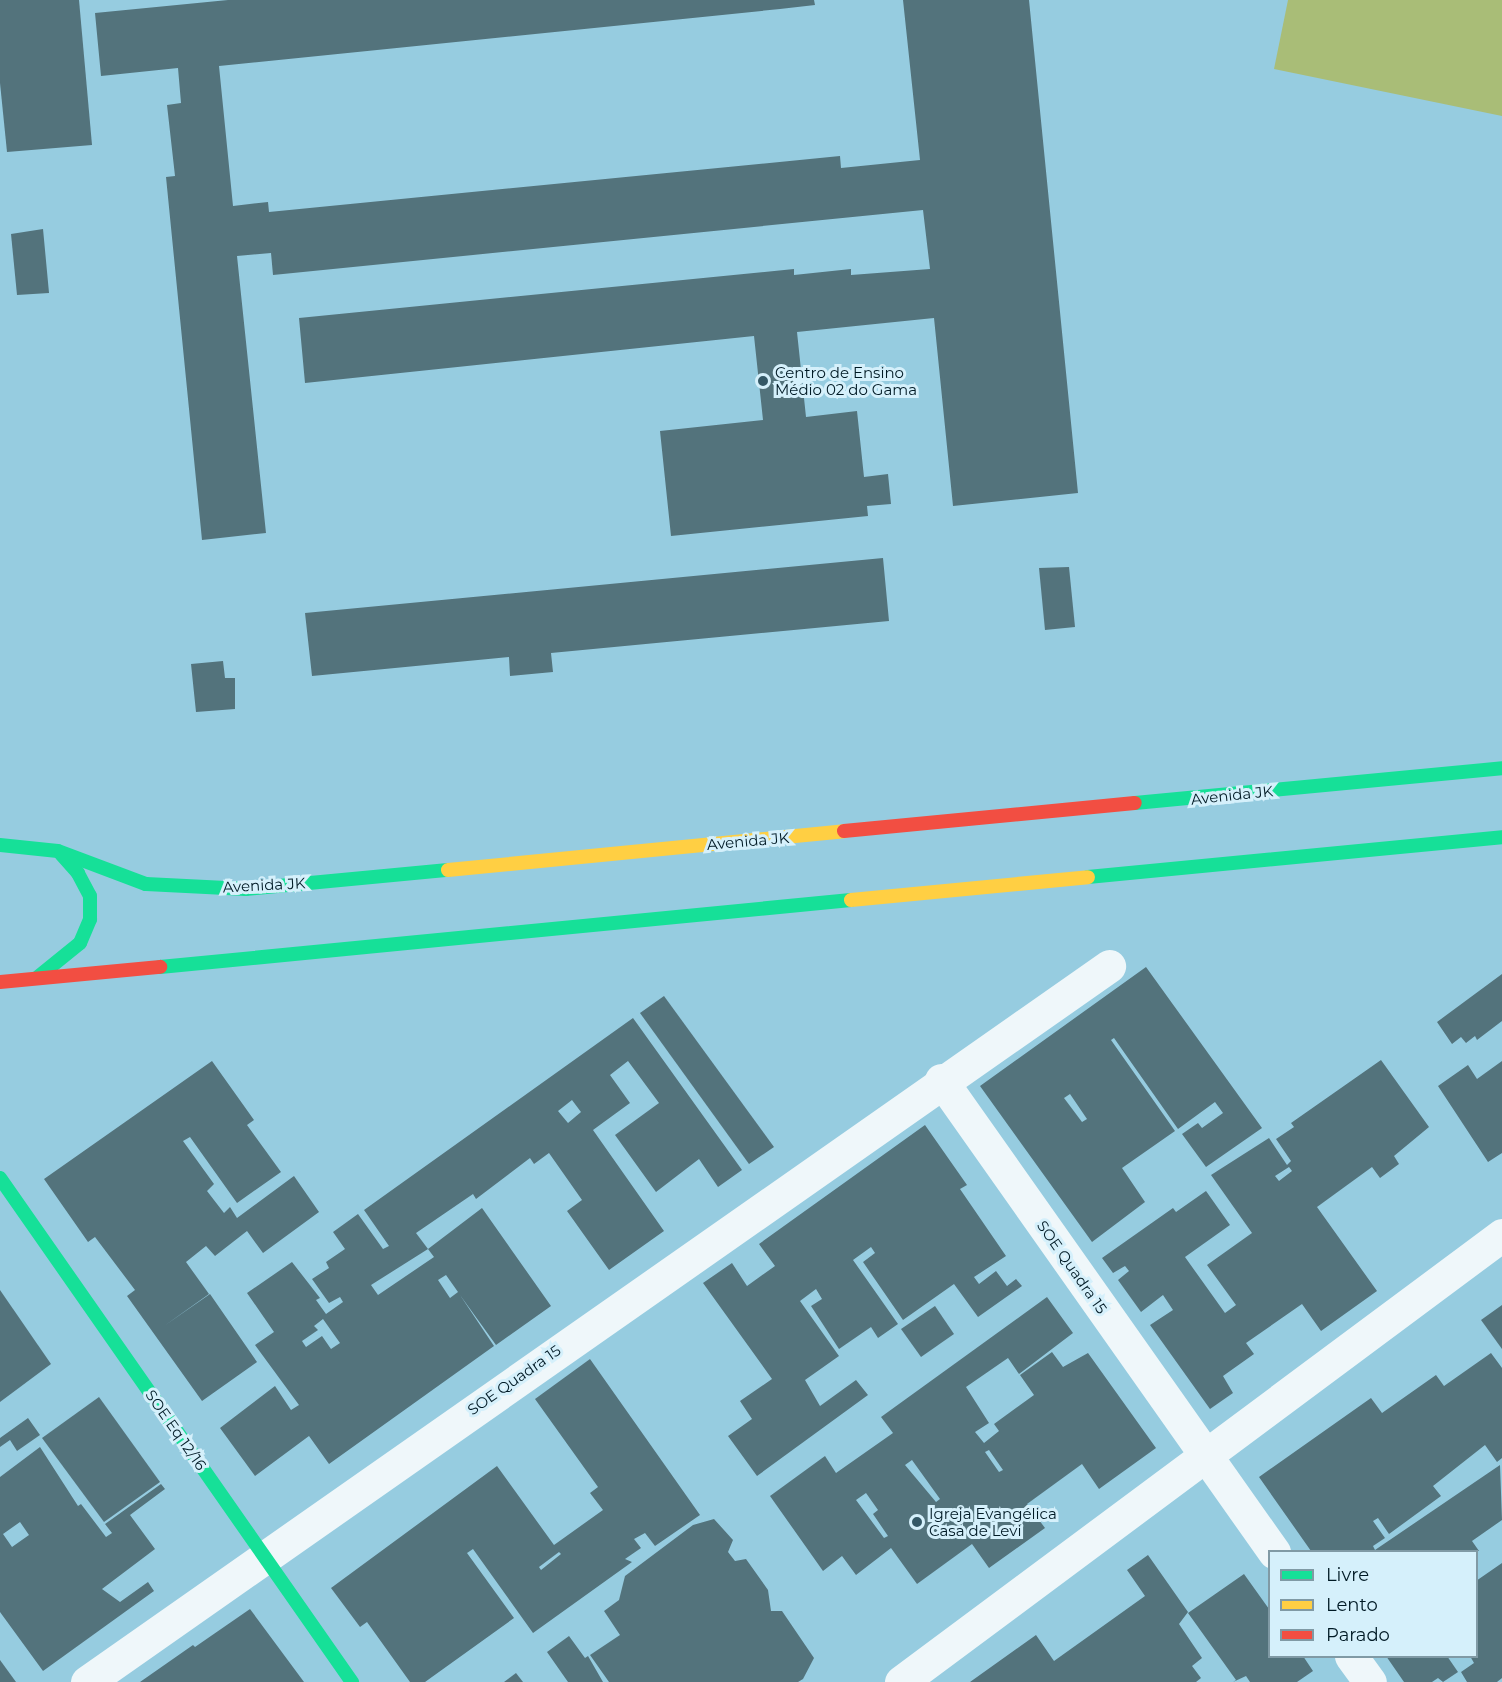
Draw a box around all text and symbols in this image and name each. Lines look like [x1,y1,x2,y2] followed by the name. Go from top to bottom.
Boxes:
[775,363,917,398] place label: Centro de Ensino Médio 02 do Gama
[756,374,770,388] marker: Centro de Ensino Médio 02 do Gama
[1190,782,1274,808] street label: Avenida JK
[706,828,790,854] street label: Avenida JK
[222,874,306,896] street label: Avenida JK
[1033,1217,1111,1317] street label: SOE Quadra 15
[464,1341,564,1419] street label: SOE Quadra 15
[142,1386,210,1474] street label: SOE Eq 12/16
[929,1504,1057,1539] place label: Igreja Evangélica Casa de Levi
[910,1515,924,1529] marker: Igreja Evangélica Casa de Levi
[1268,1550,1478,1658] legend
[1326,1564,1369,1586] text: Livre
[1326,1594,1378,1616] text: Lento
[1326,1624,1390,1646] text: Parado

